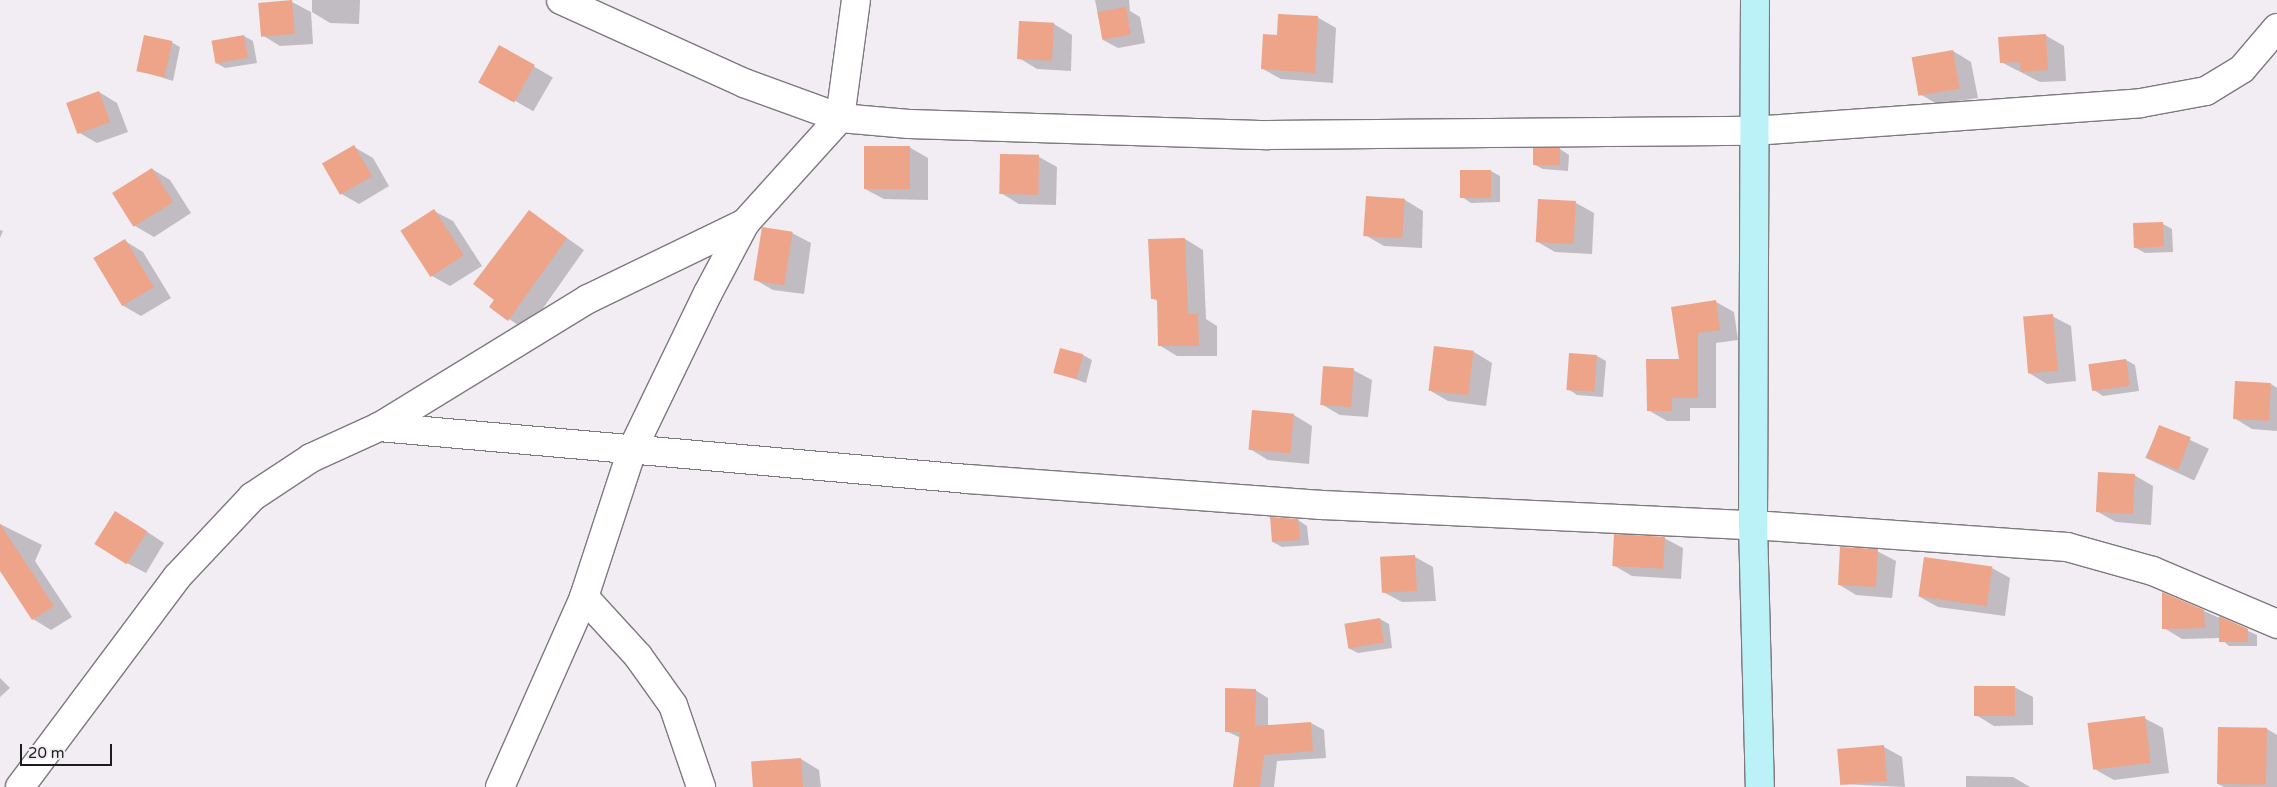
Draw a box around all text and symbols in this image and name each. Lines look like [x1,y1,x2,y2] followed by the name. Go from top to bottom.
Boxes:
[22,734,115,766] scale bar
[28,744,65,762] text: 20 m

